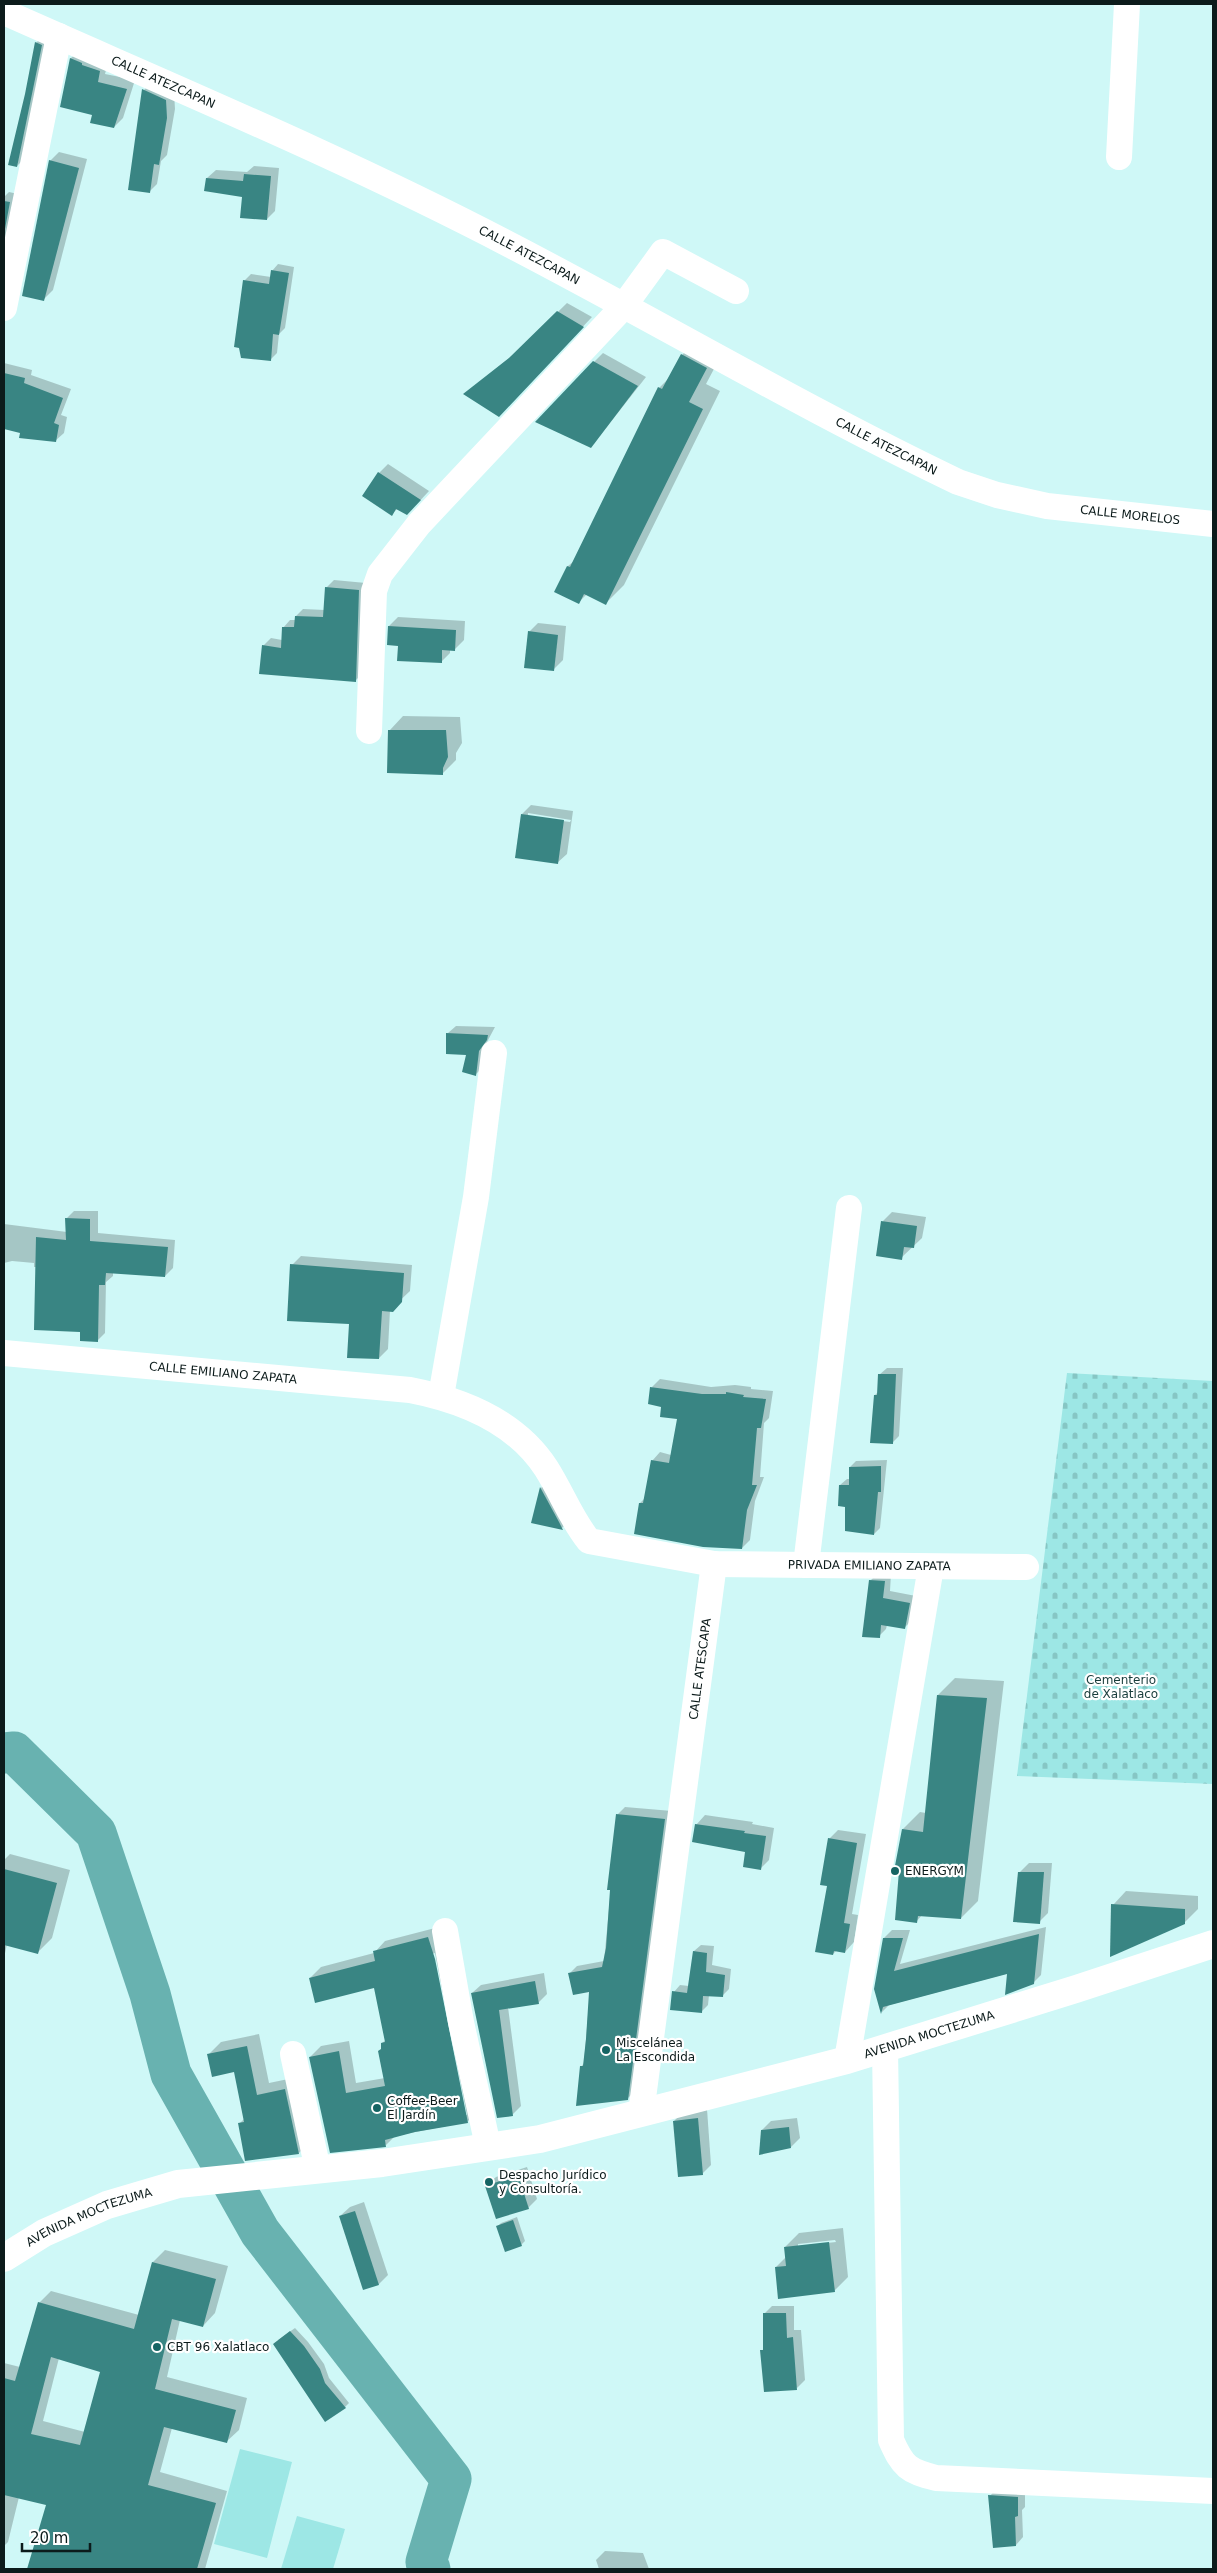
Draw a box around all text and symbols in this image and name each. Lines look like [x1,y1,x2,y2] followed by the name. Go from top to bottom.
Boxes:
[109,53,217,111] street label: CALLE ATEZCAPAN
[476,223,582,287] street label: CALLE ATEZCAPAN
[833,415,939,478] street label: CALLE ATEZCAPAN
[1079,503,1181,527] street label: CALLE MORELOS
[149,1359,298,1387] street label: CALLE EMILIANO ZAPATA
[788,1558,952,1573] street label: PRIVADA EMILIANO ZAPATA
[686,1616,714,1721] street label: CALLE ATESCAPA
[1084,1673,1158,1701] park label: Cementerio de Xalatlaco
[905,1864,964,1878] place label: ENERGYM
[889,1865,901,1877] marker: ENERGYM
[862,2008,997,2061] street label: AVENIDA MOCTEZUMA
[616,2036,695,2064] place label: Miscelánea La Escondida
[600,2044,612,2056] marker: Miscelánea La Escondida
[387,2094,458,2122] place label: Coffee-Beer El Jardín
[371,2102,383,2114] marker: Coffee-Beer El Jardín
[499,2168,607,2196] place label: Despacho Jurídico y Consultoría.
[483,2176,495,2188] marker: Despacho Jurídico y Consultoría.
[23,2185,155,2250] street label: AVENIDA MOCTEZUMA
[167,2340,269,2354] place label: CBT 96 Xalatlaco
[151,2341,163,2353] marker: CBT 96 Xalatlaco
[22,2520,90,2552] scale bar
[30,2529,68,2547] text: 20 m

